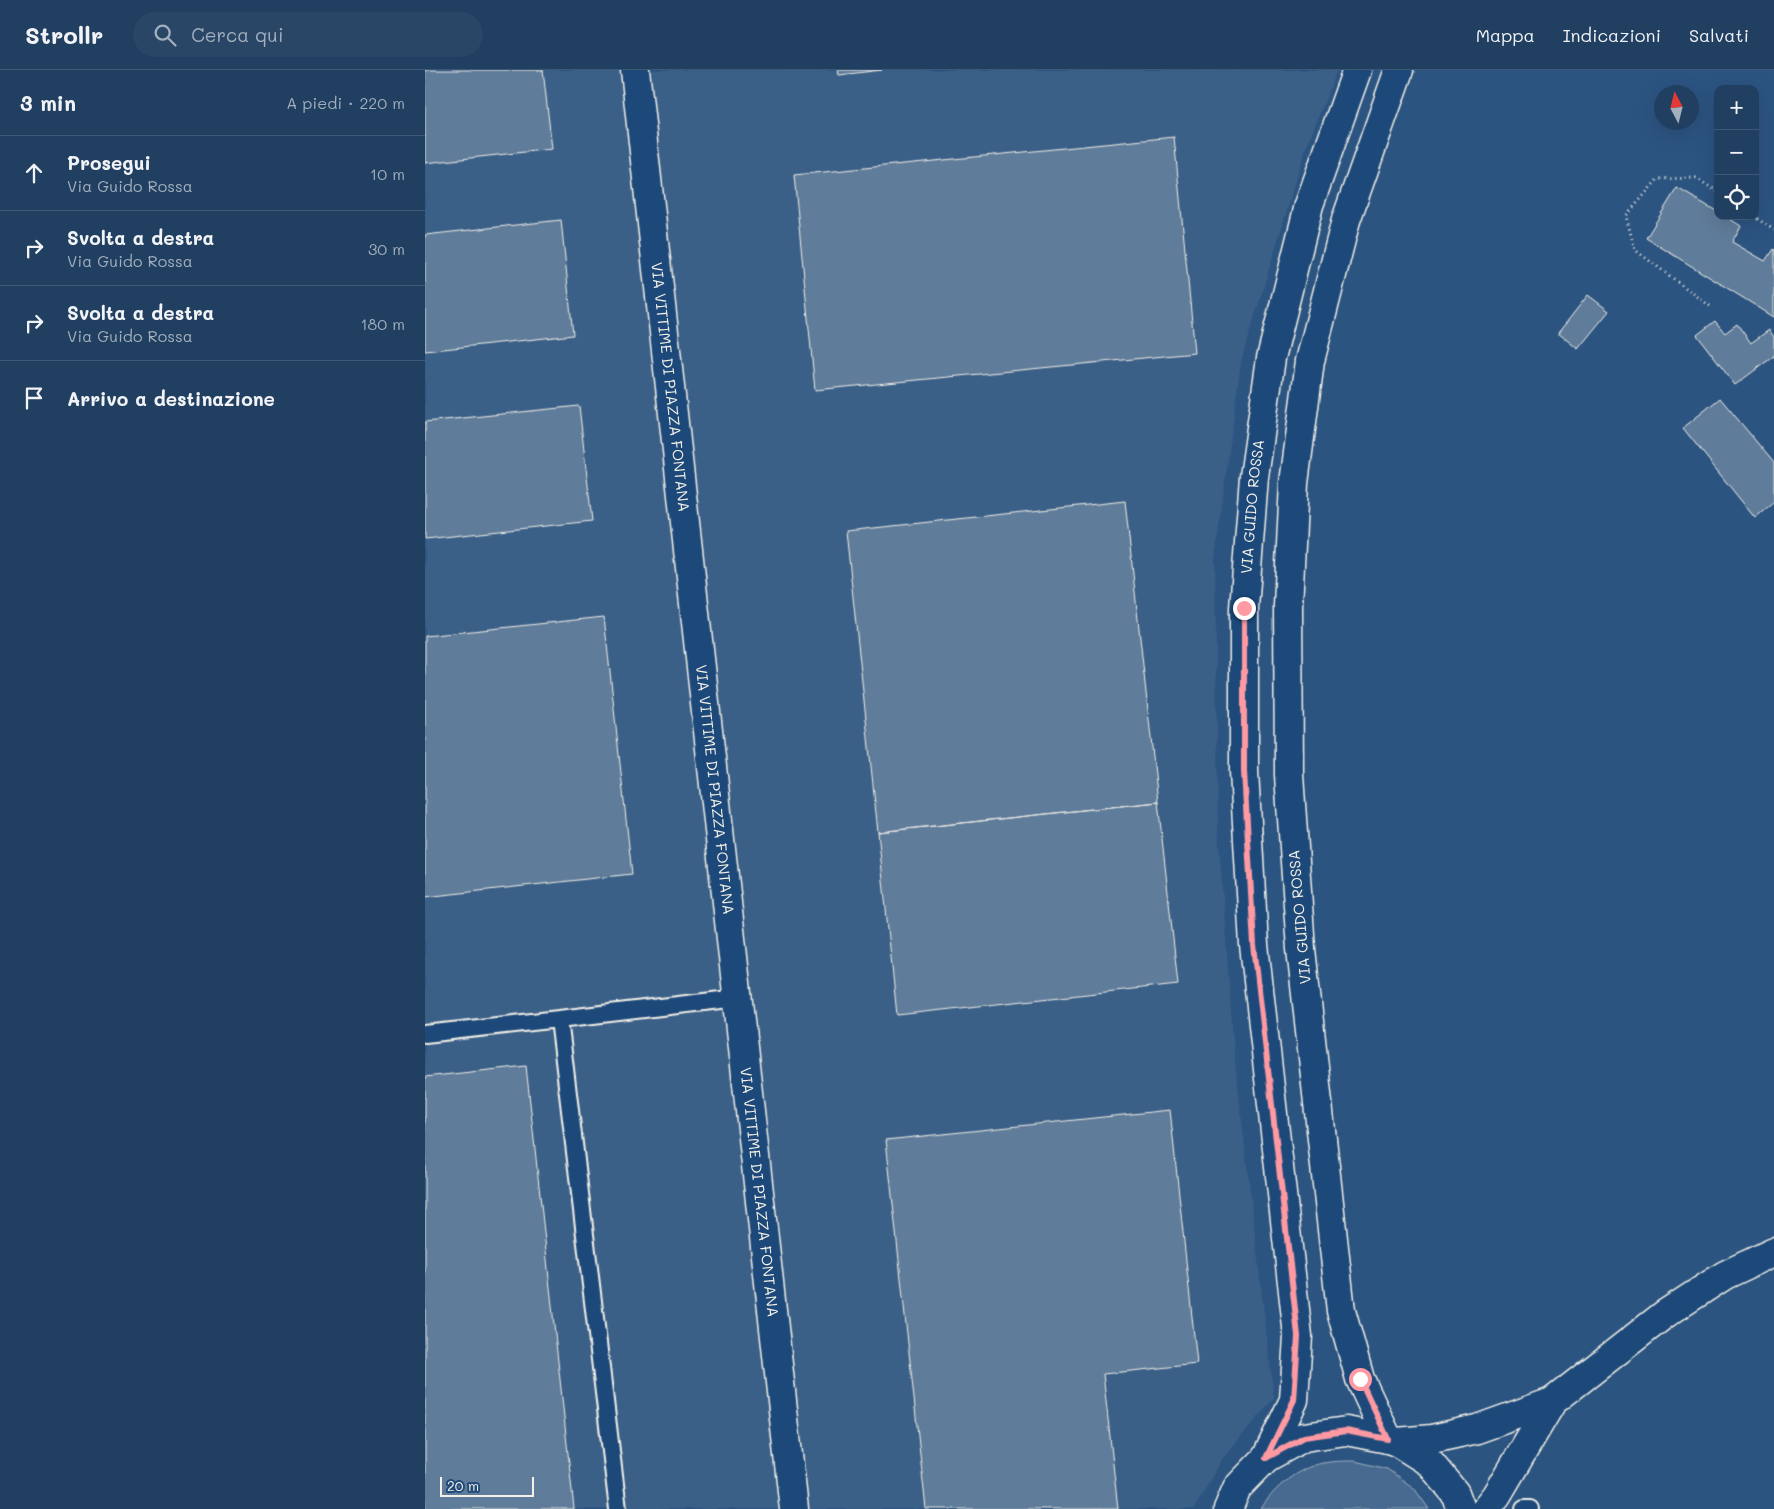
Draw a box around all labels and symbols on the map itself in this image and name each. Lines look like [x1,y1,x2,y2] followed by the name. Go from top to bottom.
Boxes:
[1654,85,1699,130] north arrow
[647,261,695,513] street label: VIA VITTIME DI PIAZZA FONTANA
[1236,438,1268,575] street label: VIA GUIDO ROSSA
[1233,597,1256,620] route end
[692,664,739,915] street label: VIA VITTIME DI PIAZZA FONTANA
[1283,849,1315,985] street label: VIA GUIDO ROSSA
[736,1066,784,1318] street label: VIA VITTIME DI PIAZZA FONTANA
[1349,1368,1372,1391] route start
[440,1474,534,1497] scale bar

